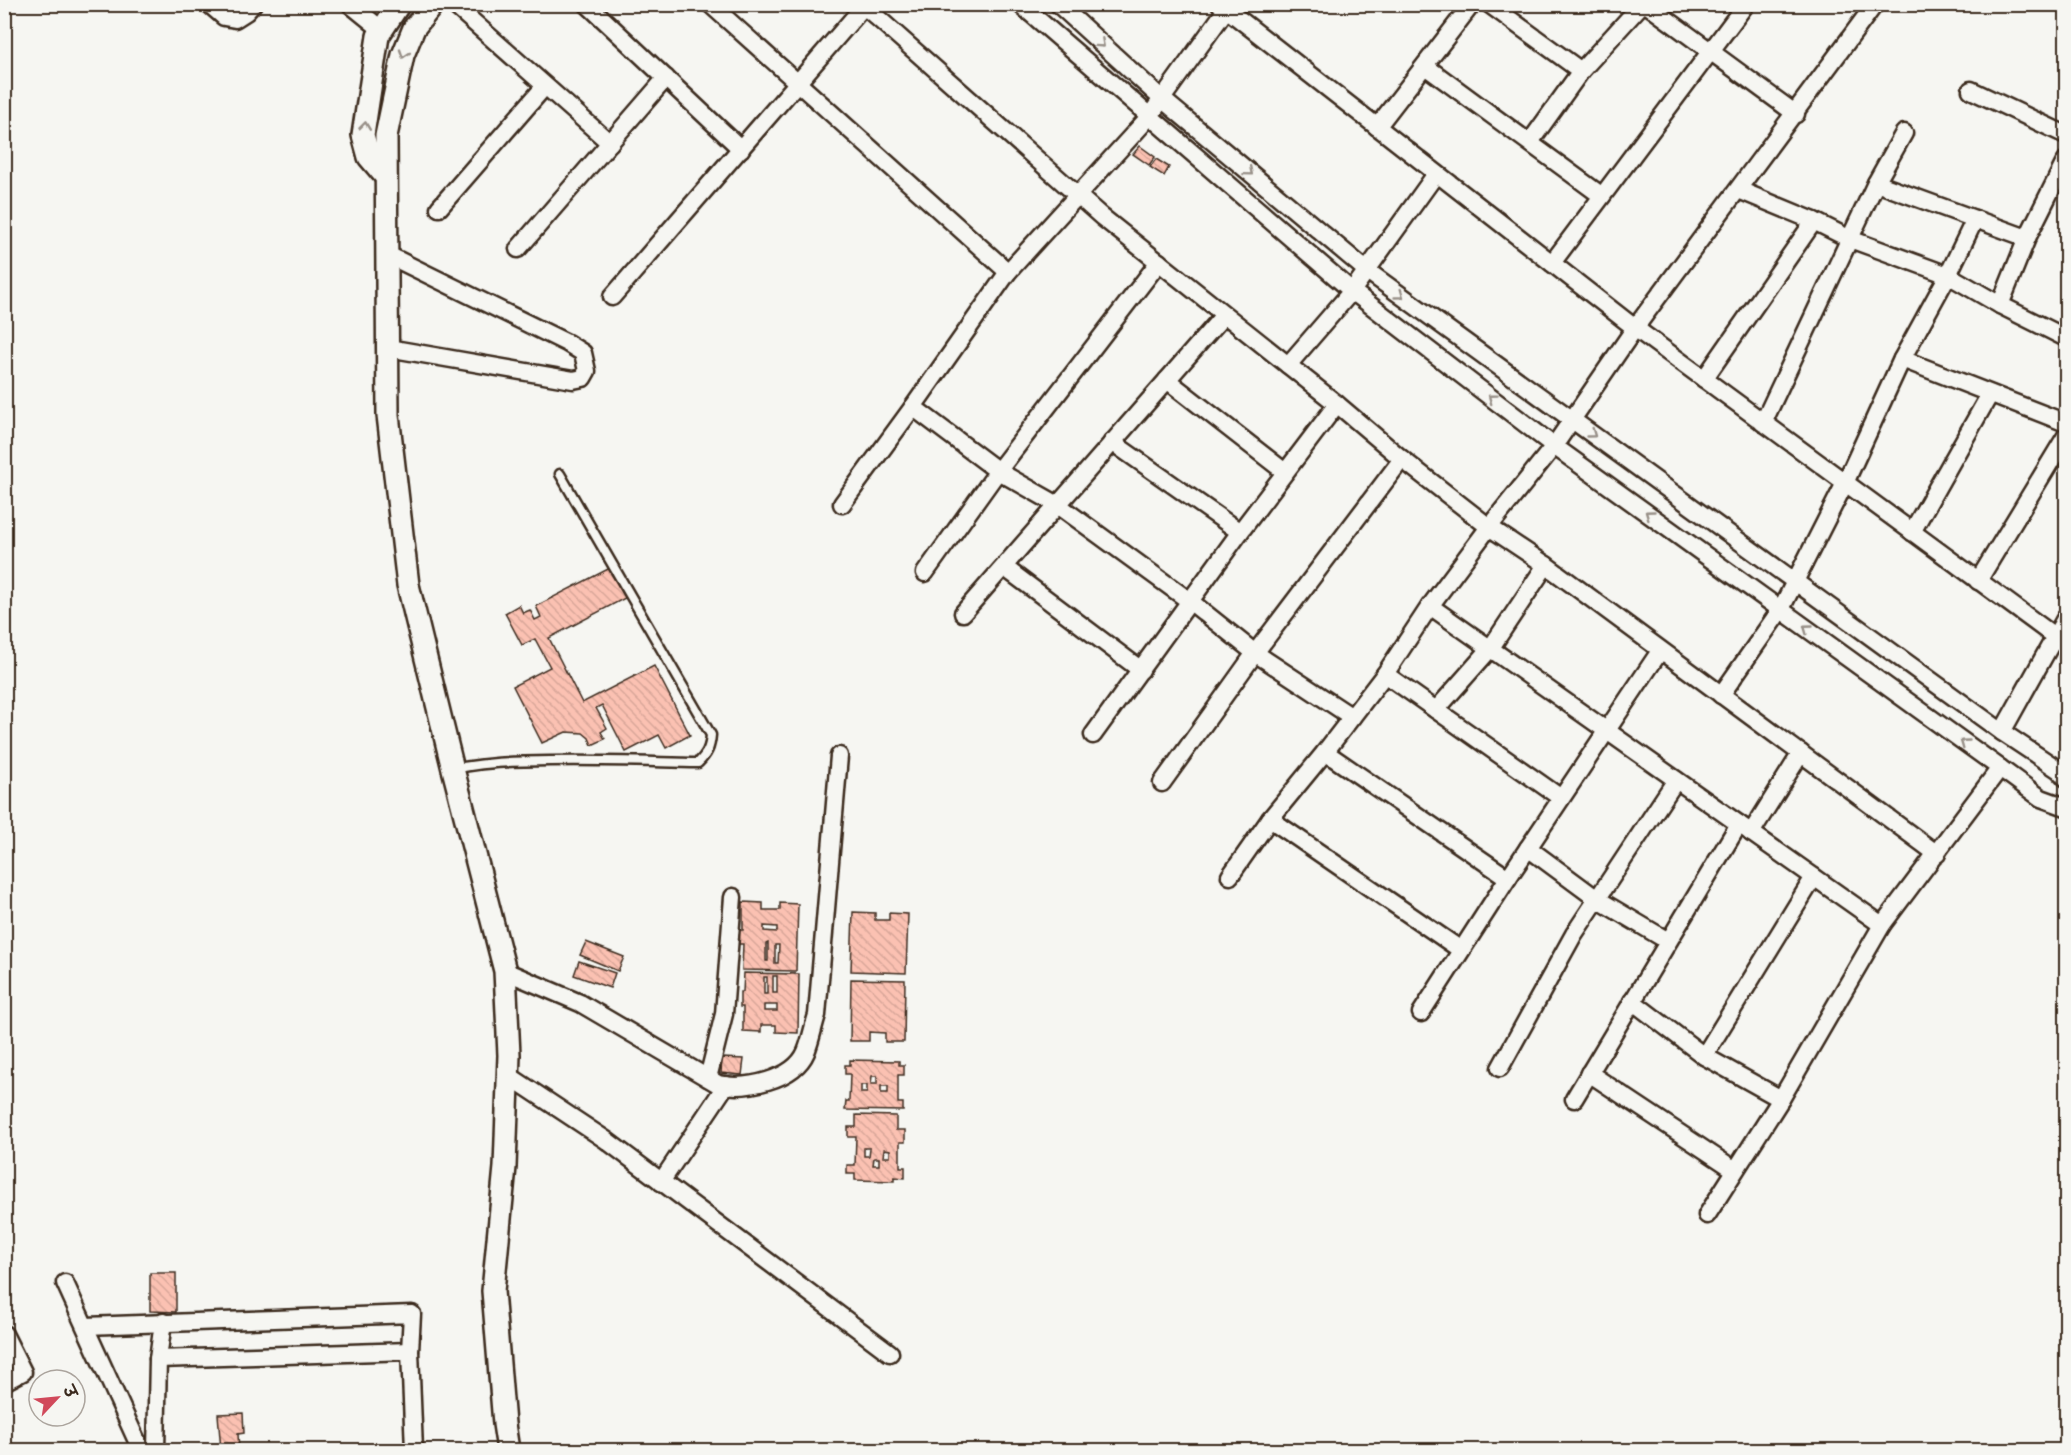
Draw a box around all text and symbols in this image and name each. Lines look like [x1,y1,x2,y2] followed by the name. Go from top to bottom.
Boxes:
[1095,37,1105,48] one-way arrow
[399,48,411,59] one-way arrow
[358,122,370,131] one-way arrow
[1242,165,1253,176] one-way arrow
[1393,288,1404,299] one-way arrow
[1487,395,1498,406] one-way arrow
[1585,427,1596,438] one-way arrow
[1644,510,1655,521] one-way arrow
[1802,624,1813,635] one-way arrow
[1960,739,1971,750] one-way arrow
[27,1368,87,1428] north arrow
[57,1380,83,1402] text: उ

